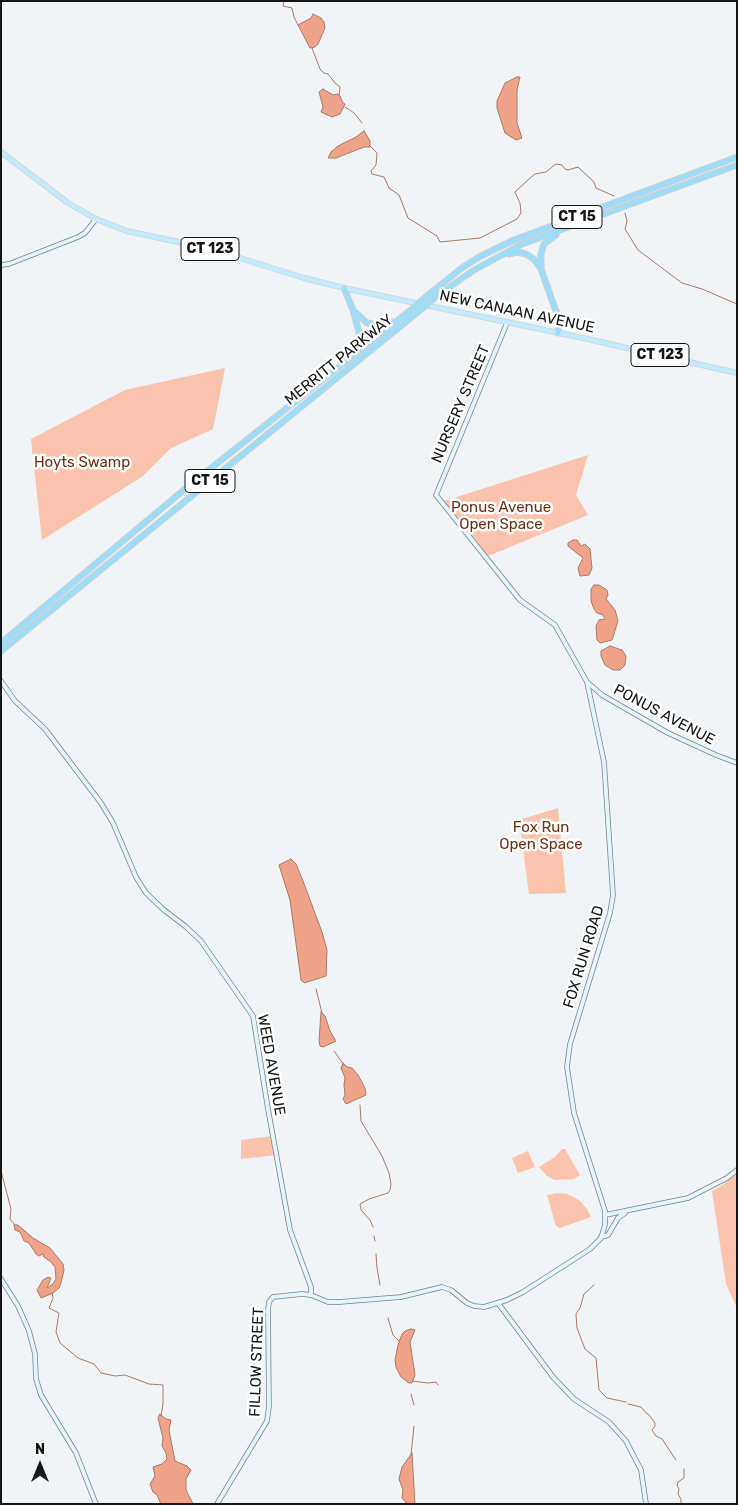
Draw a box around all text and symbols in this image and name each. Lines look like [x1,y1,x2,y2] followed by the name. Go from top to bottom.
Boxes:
[552,206,602,228] road number: CT 15
[181,238,239,260] road number: CT 123
[438,287,596,337] street label: NEW CANAAN AVENUE
[281,311,397,409] street label: MERRITT PARKWAY
[428,342,494,466] street label: NURSERY STREET
[631,344,689,366] road number: CT 123
[34,454,130,472] park label: Hoyts Swamp
[185,470,235,492] road number: CT 15
[451,499,551,534] park label: Ponus Avenue Open Space
[610,681,718,749] street label: PONUS AVENUE
[499,819,583,854] park label: Fox Run Open Space
[560,904,608,1010] street label: FOX RUN ROAD
[253,1013,289,1117] street label: WEED AVENUE
[246,1307,268,1417] street label: FILLOW STREET
[15,1440,65,1490] north arrow
[35,1441,45,1458] text: N

